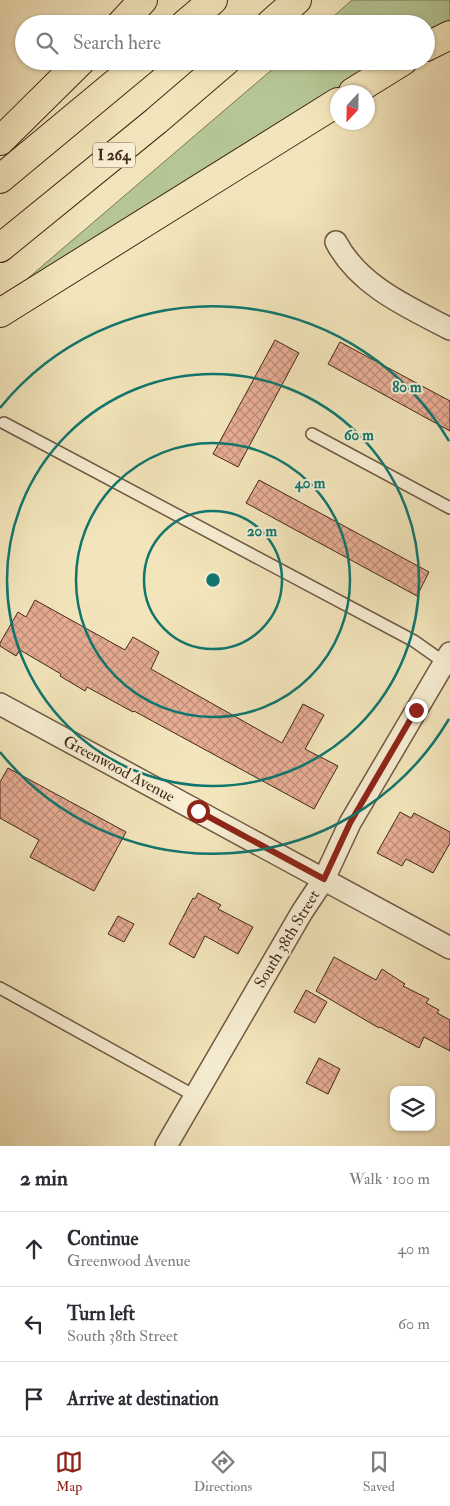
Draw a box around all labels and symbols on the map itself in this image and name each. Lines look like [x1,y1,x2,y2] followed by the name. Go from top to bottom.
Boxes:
[330,85,375,130] north arrow
[93,142,135,168] road number: I 264
[392,378,422,397] text: 80 m
[344,426,374,445] text: 60 m
[294,474,326,493] text: 40 m
[247,522,277,541] text: 20 m
[204,571,222,589] centre of rings
[405,699,428,722] route end
[60,731,178,807] street label: Greenwood Avenue
[187,800,210,823] route start
[250,886,324,992] street label: South 38th Street

